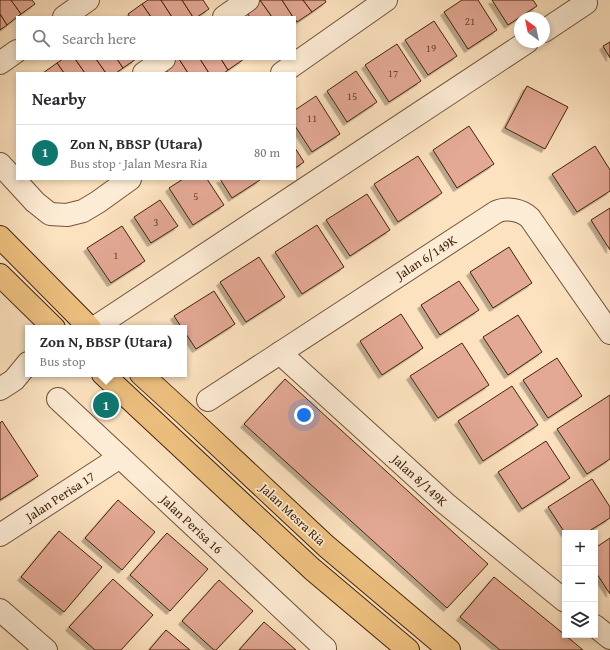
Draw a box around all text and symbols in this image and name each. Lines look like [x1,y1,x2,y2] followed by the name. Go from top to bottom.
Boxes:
[514,12,550,48] north arrow
[465,13,475,29] house number: 21
[16,16,296,60] search box
[30,27,52,49] icon: search
[62,28,136,49] text: Search here
[426,40,436,56] house number: 19
[388,65,398,81] house number: 17
[32,86,86,111] text: Nearby
[347,88,357,104] house number: 15
[307,110,317,126] house number: 11
[70,133,202,154] text: Zon N, BBSP (Utara)
[42,143,48,162] text: 1
[254,143,280,162] text: 80 m
[70,154,207,173] text: Bus stop · Jalan Mesra Ria
[193,188,199,204] house number: 5
[153,214,159,230] house number: 3
[390,230,461,285] street label: Jalan 6/149K
[113,247,119,263] house number: 1
[25,325,187,377] popup
[40,331,172,352] text: Zon N, BBSP (Utara)
[40,352,86,371] text: Bus stop
[93,390,119,420] pin: 1
[294,405,314,425] your location
[386,449,452,511] street label: Jalan 8/149K
[20,467,99,527] street label: Jalan Perisa 17
[254,478,330,550] street label: Jalan Mesra Ria
[155,489,227,558] street label: Jalan Perisa 16
[562,530,598,638] map controls
[562,530,598,566] button: +
[562,566,598,602] button: −
[562,602,598,638] button: layers

